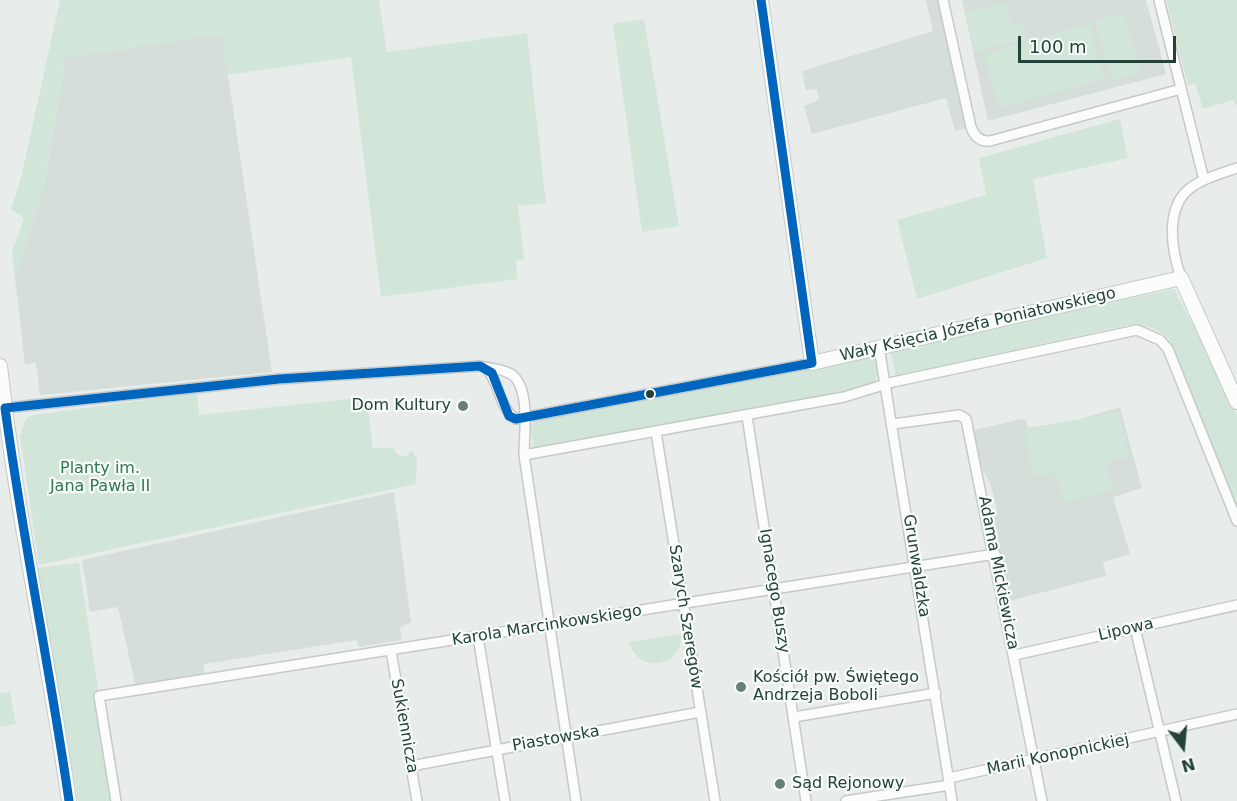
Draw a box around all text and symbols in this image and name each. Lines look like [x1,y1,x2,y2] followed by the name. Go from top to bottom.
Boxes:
[1021,24,1178,62] scale bar
[1029,36,1087,57] text: 100 m
[838,284,1118,366] street label: Wały Księcia Józefa Poniatowskiego
[644,388,656,400] unlabelled marker
[351,396,451,416] place label: Dom Kultury
[456,399,470,413] marker: Dom Kultury
[50,459,150,497] park label: Planty im. Jana Pawła II
[974,494,1022,652] street label: Adama Mickiewicza
[898,513,934,619] street label: Grunwaldzka
[755,527,793,655] street label: Ignacego Buszy
[664,543,706,691] street label: Szarych Szeregów
[451,602,643,650] street label: Karola Marcinkowskiego
[1096,614,1156,646] street label: Lipowa
[753,668,919,706] place label: Kościół pw. Świętego Andrzeja Boboli
[386,677,422,775] street label: Sukiennicza
[734,680,748,694] marker: Kościół pw. Świętego Andrzeja Boboli
[1153,717,1213,777] north arrow
[511,722,601,756] street label: Piastowska
[985,731,1131,779] street label: Marii Konopnickiej
[1179,754,1197,776] text: N
[792,774,904,794] place label: Sąd Rejonowy
[773,777,787,791] marker: Sąd Rejonowy

